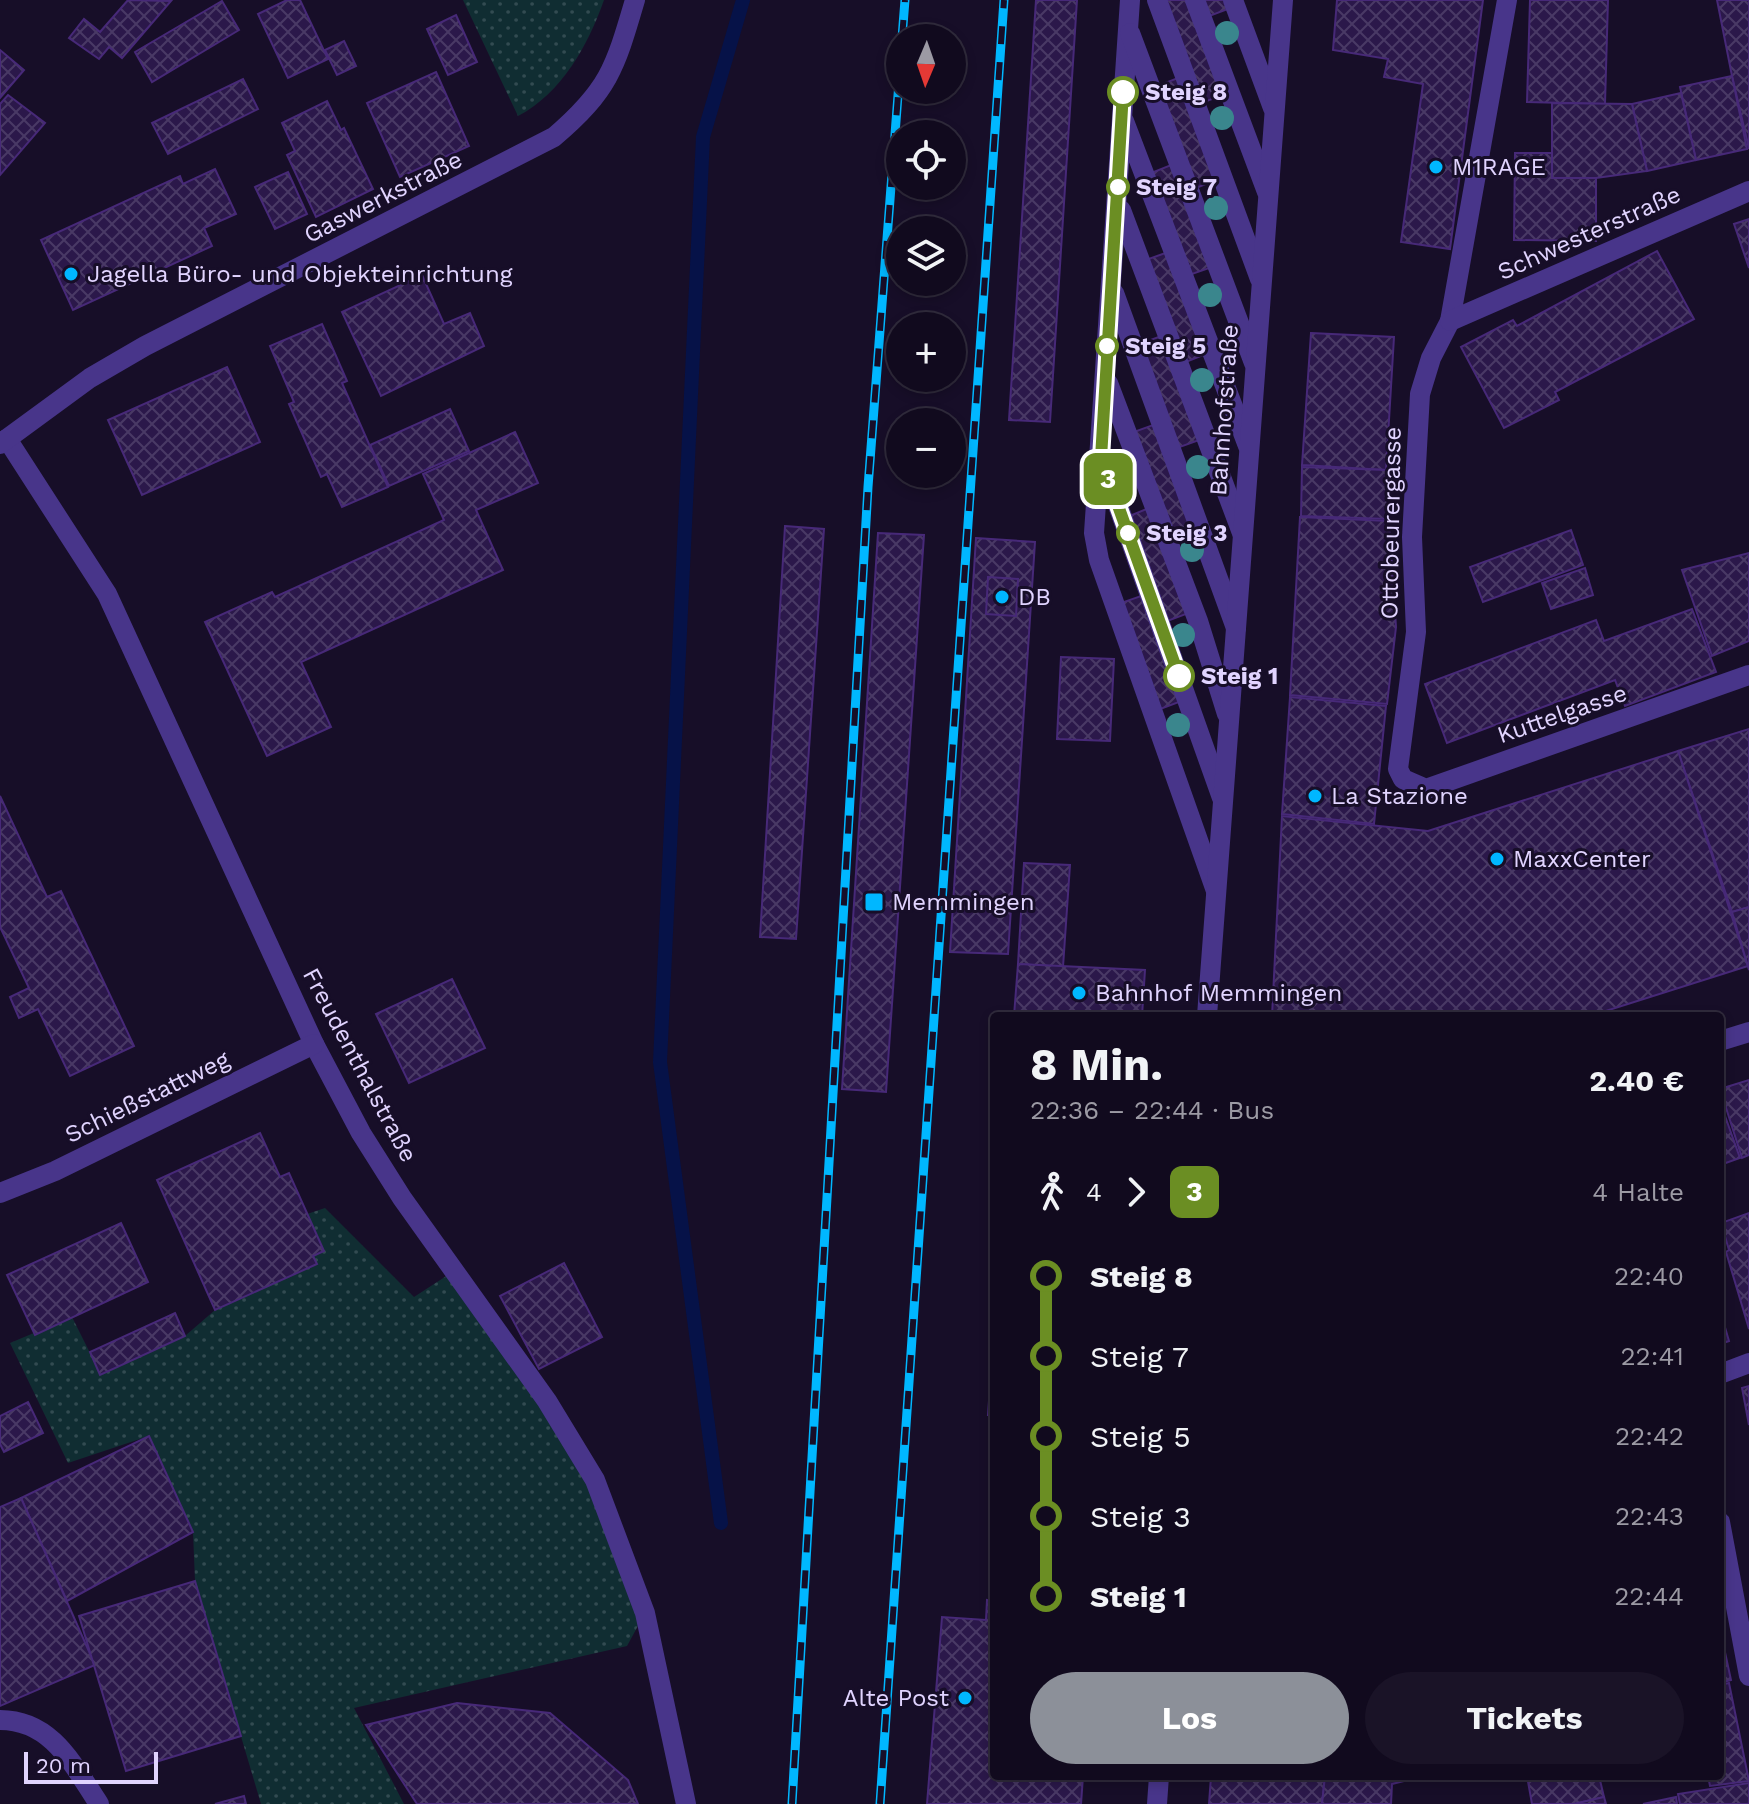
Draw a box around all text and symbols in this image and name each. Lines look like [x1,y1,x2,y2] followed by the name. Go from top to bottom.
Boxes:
[886,24,966,104] north arrow
[886,24,966,488] map controls
[1108,77,1138,107] marker: Steig 8
[1145,78,1227,106] place label: Steig 8
[886,120,966,200] button: locate
[299,145,467,249] street label: Gaswerkstraße
[1452,153,1546,181] place label: M1RAGE
[1427,158,1445,176] marker: M1RAGE
[1136,173,1217,201] place label: Steig 7
[1107,176,1129,198] marker: Steig 7
[1493,180,1685,286] street label: Schwesterstraße
[886,216,966,296] button: layers
[87,260,513,288] place label: Jagella Büro- und Objekteinrichtung
[62,265,80,283] marker: Jagella Büro- und Objekteinrichtung
[886,312,966,392] button: +
[1204,323,1244,497] street label: Bahnhofstraße
[1125,332,1206,360] place label: Steig 5
[1096,335,1118,357] marker: Steig 5
[886,408,966,488] button: −
[1375,426,1407,620] street label: Ottobeurergasse
[1082,453,1134,505] line badge: 3
[1100,462,1116,495] text: 3
[1146,519,1227,547] place label: Steig 3
[1117,522,1139,544] marker: Steig 3
[1018,583,1051,611] place label: DB
[993,588,1011,606] marker: DB
[1164,661,1194,691] marker: Steig 1
[1201,662,1278,690] place label: Steig 1
[1494,679,1630,749] street label: Kuttelgasse
[1331,782,1468,810] place label: La Stazione
[1306,787,1324,805] marker: La Stazione
[1513,845,1651,873] place label: MaxxCenter
[1488,850,1506,868] marker: MaxxCenter
[892,888,1035,916] place label: Memmingen
[863,891,885,913] marker: Memmingen
[297,963,423,1167] street label: Freudenthalstraße
[1095,979,1342,1007] place label: Bahnhof Memmingen
[1070,984,1088,1002] marker: Bahnhof Memmingen
[1030,1039,1163,1091] text: 8 Min.
[60,1045,234,1149] street label: Schießstattweg
[1589,1063,1684,1098] text: 2.40 €
[1030,1095,1274,1125] text: 22:36 – 22:44 · Bus
[1030,1170,1074,1214] icon: walk
[1114,1170,1158,1214] icon: forward
[1186,1175,1203,1208] text: 3
[1086,1177,1102,1207] text: 4
[1592,1177,1684,1207] text: 4 Halte
[1090,1259,1193,1294] text: Steig 8
[1614,1261,1684,1291] text: 22:40
[1090,1339,1189,1374] text: Steig 7
[1620,1341,1684,1371] text: 22:41
[1090,1419,1191,1454] text: Steig 5
[1615,1421,1684,1451] text: 22:42
[1090,1499,1191,1534] text: Steig 3
[1615,1501,1684,1531] text: 22:43
[1090,1579,1187,1614] text: Steig 1
[1614,1581,1684,1611] text: 22:44
[1030,1672,1349,1764] button: Los
[1365,1672,1684,1764] button: Tickets
[843,1684,949,1712] place label: Alte Post
[956,1689,974,1707] marker: Alte Post
[24,1748,158,1784] scale bar
[36,1753,91,1778] text: 20 m

